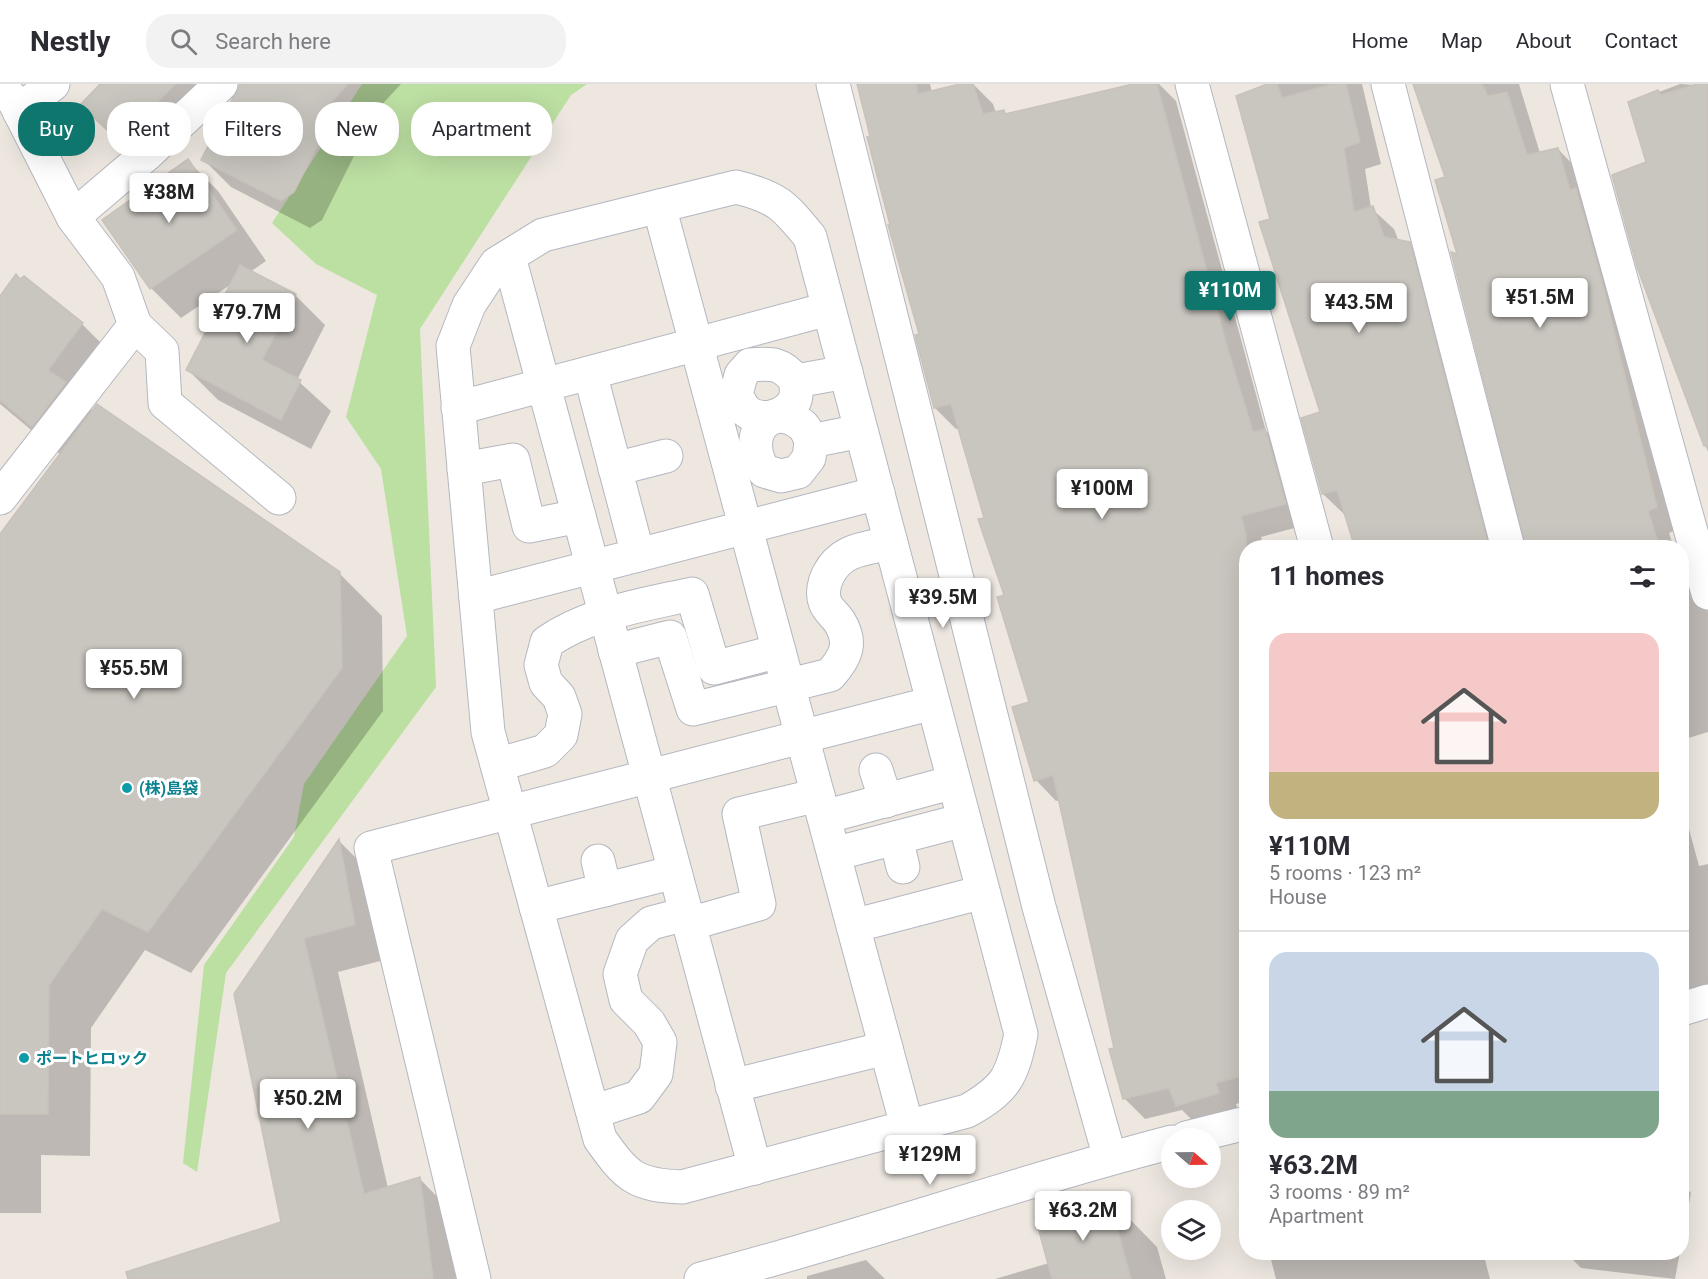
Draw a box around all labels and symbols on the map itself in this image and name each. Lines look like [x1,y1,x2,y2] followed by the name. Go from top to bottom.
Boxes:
[133,173,205,224] pin: ¥38M
[1188,271,1272,322] pin: ¥110M
[1491,278,1589,329] pin: ¥51.5M
[1310,283,1408,334] pin: ¥43.5M
[198,293,296,344] pin: ¥79.7M
[1060,469,1144,520] pin: ¥100M
[894,578,992,629] pin: ¥39.5M
[85,649,183,700] pin: ¥55.5M
[139,779,198,798] place label: (株)島袋
[120,781,134,795] marker: (株)島袋
[36,1049,148,1068] place label: ポートヒロック
[17,1051,31,1065] marker: ポートヒロック
[259,1079,357,1130] pin: ¥50.2M
[1161,1128,1221,1188] north arrow
[888,1135,972,1186] pin: ¥129M
[1034,1191,1132,1242] pin: ¥63.2M

